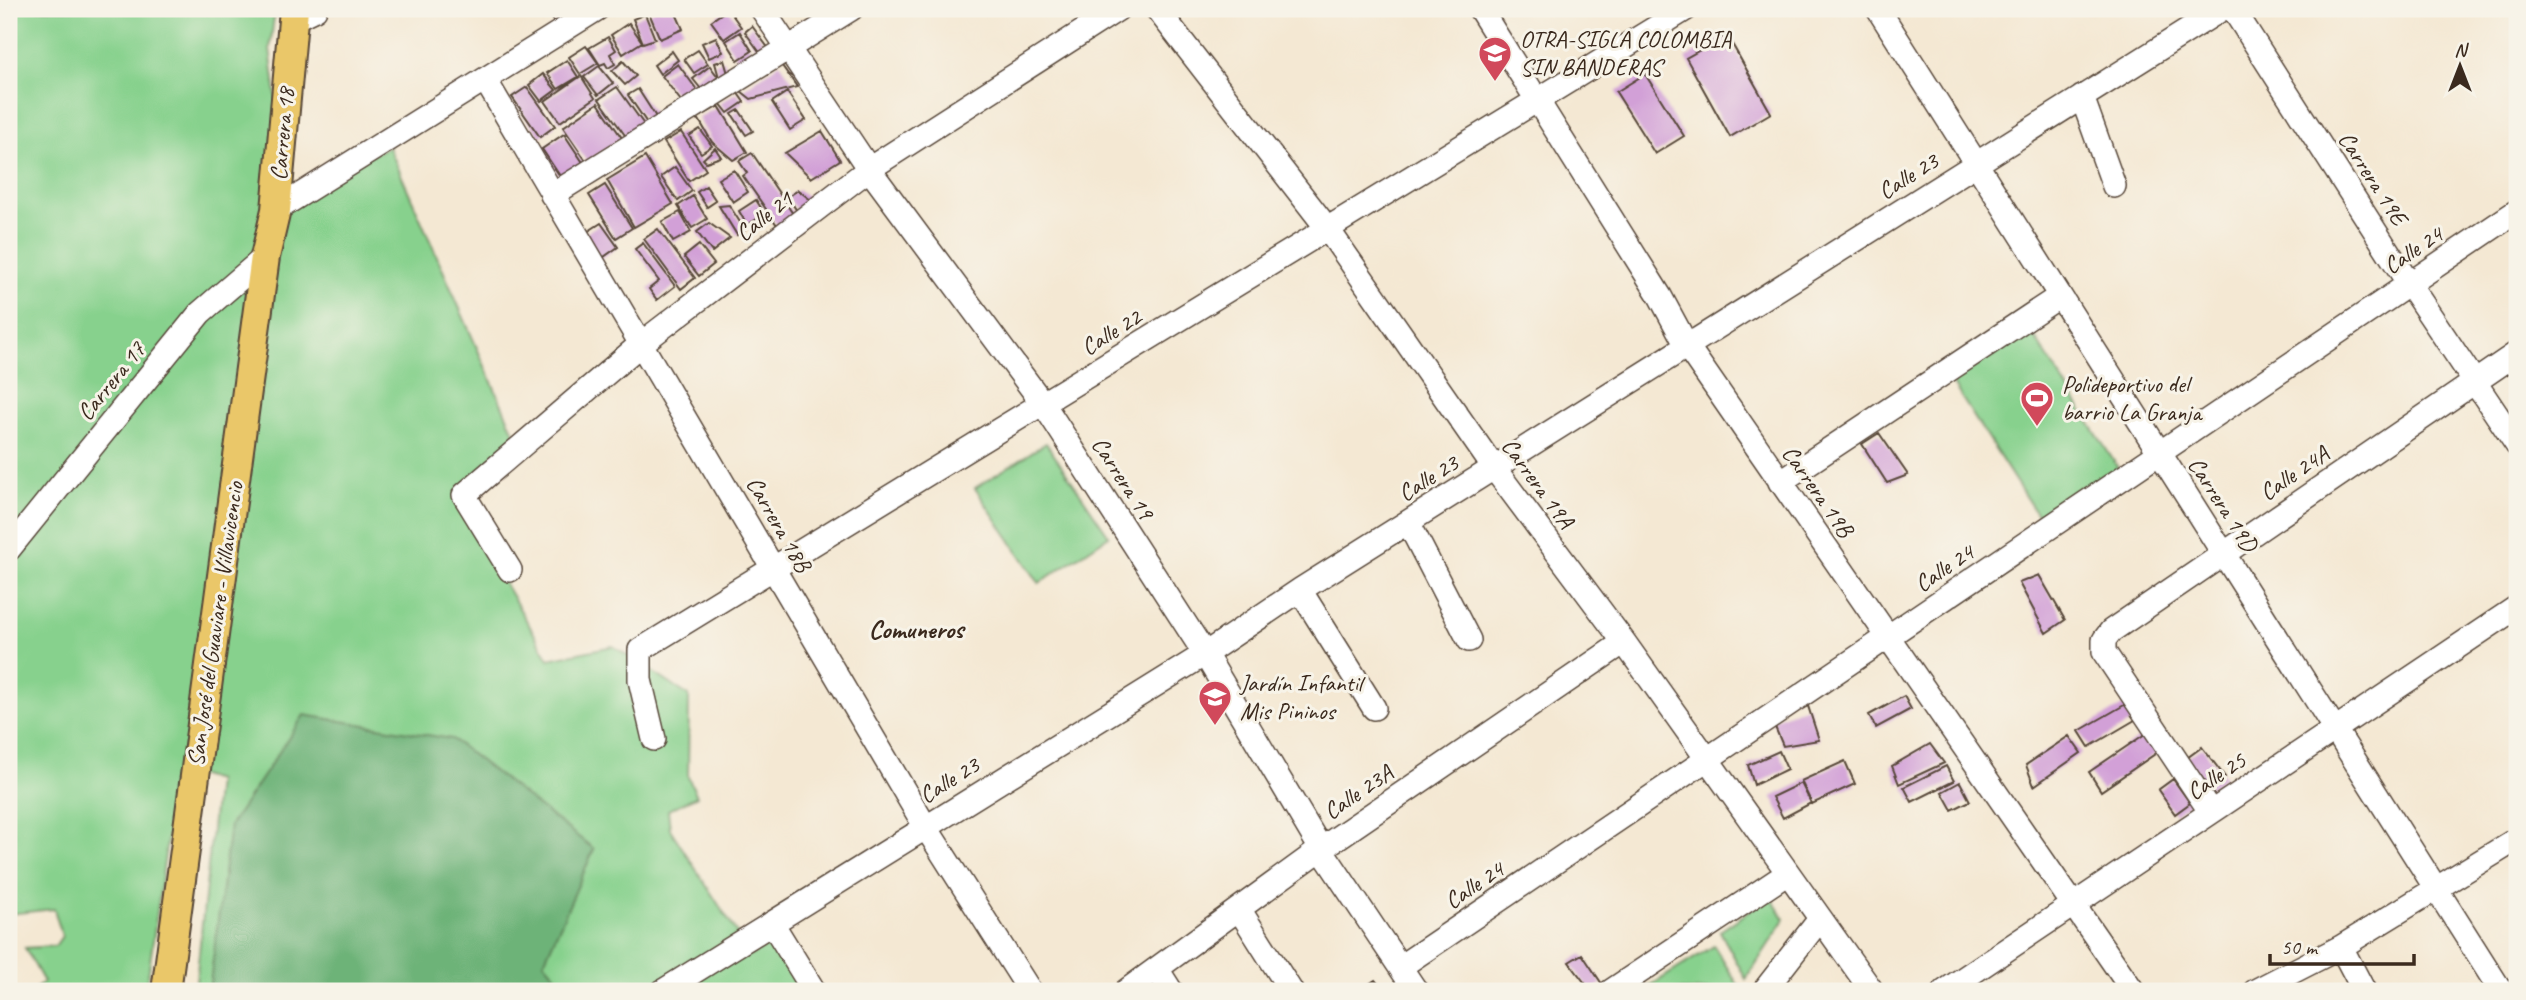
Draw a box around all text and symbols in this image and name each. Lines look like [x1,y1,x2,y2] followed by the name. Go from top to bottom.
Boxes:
[1520,24,1733,82] place label: OTRA-SIGLA COLOMBIA SIN BANDERAS
[2424,32,2494,102] north arrow
[1476,34,1514,83] school or university icon: OTRA-SIGLA COLOMBIA SIN BANDERAS
[2454,38,2469,62] text: N
[263,84,301,182] street label: Carrera 18
[2332,126,2416,233] street label: Carrera 19E
[1872,145,1945,206] street label: Calle 23
[729,183,800,248] street label: Calle 21
[2378,218,2450,281] street label: Calle 24
[1075,301,1148,362] street label: Calle 22
[70,335,153,426] street label: Carrera 17
[2062,369,2203,427] place label: Polideportivo del barrio La Granja
[2018,379,2056,428] sports icon: Polideportivo del barrio La Granja
[1085,431,1162,527] street label: Carrera 19
[1495,432,1582,535] street label: Carrera 19A
[2254,438,2335,507] street label: Calle 24A
[1776,439,1861,544] street label: Carrera 19B
[1392,447,1465,508] street label: Calle 23
[2181,451,2266,559] street label: Carrera 19D
[740,471,819,578] street label: Carrera 18B
[180,478,250,768] street label: San José del Guaviare - Villavicencio
[1909,536,1981,599] street label: Calle 24
[869,613,966,646] district label: Comuneros
[1239,668,1366,726] place label: Jardín Infantil Mis Pininos
[1196,678,1234,727] school or university icon: Jardín Infantil Mis Pininos
[2181,745,2252,807] street label: Calle 25
[913,749,986,810] street label: Calle 23
[1318,757,1399,826] street label: Calle 23A
[1439,853,1511,916] street label: Calle 24
[2270,923,2414,967] scale bar
[2281,934,2319,960] text: 50 m

